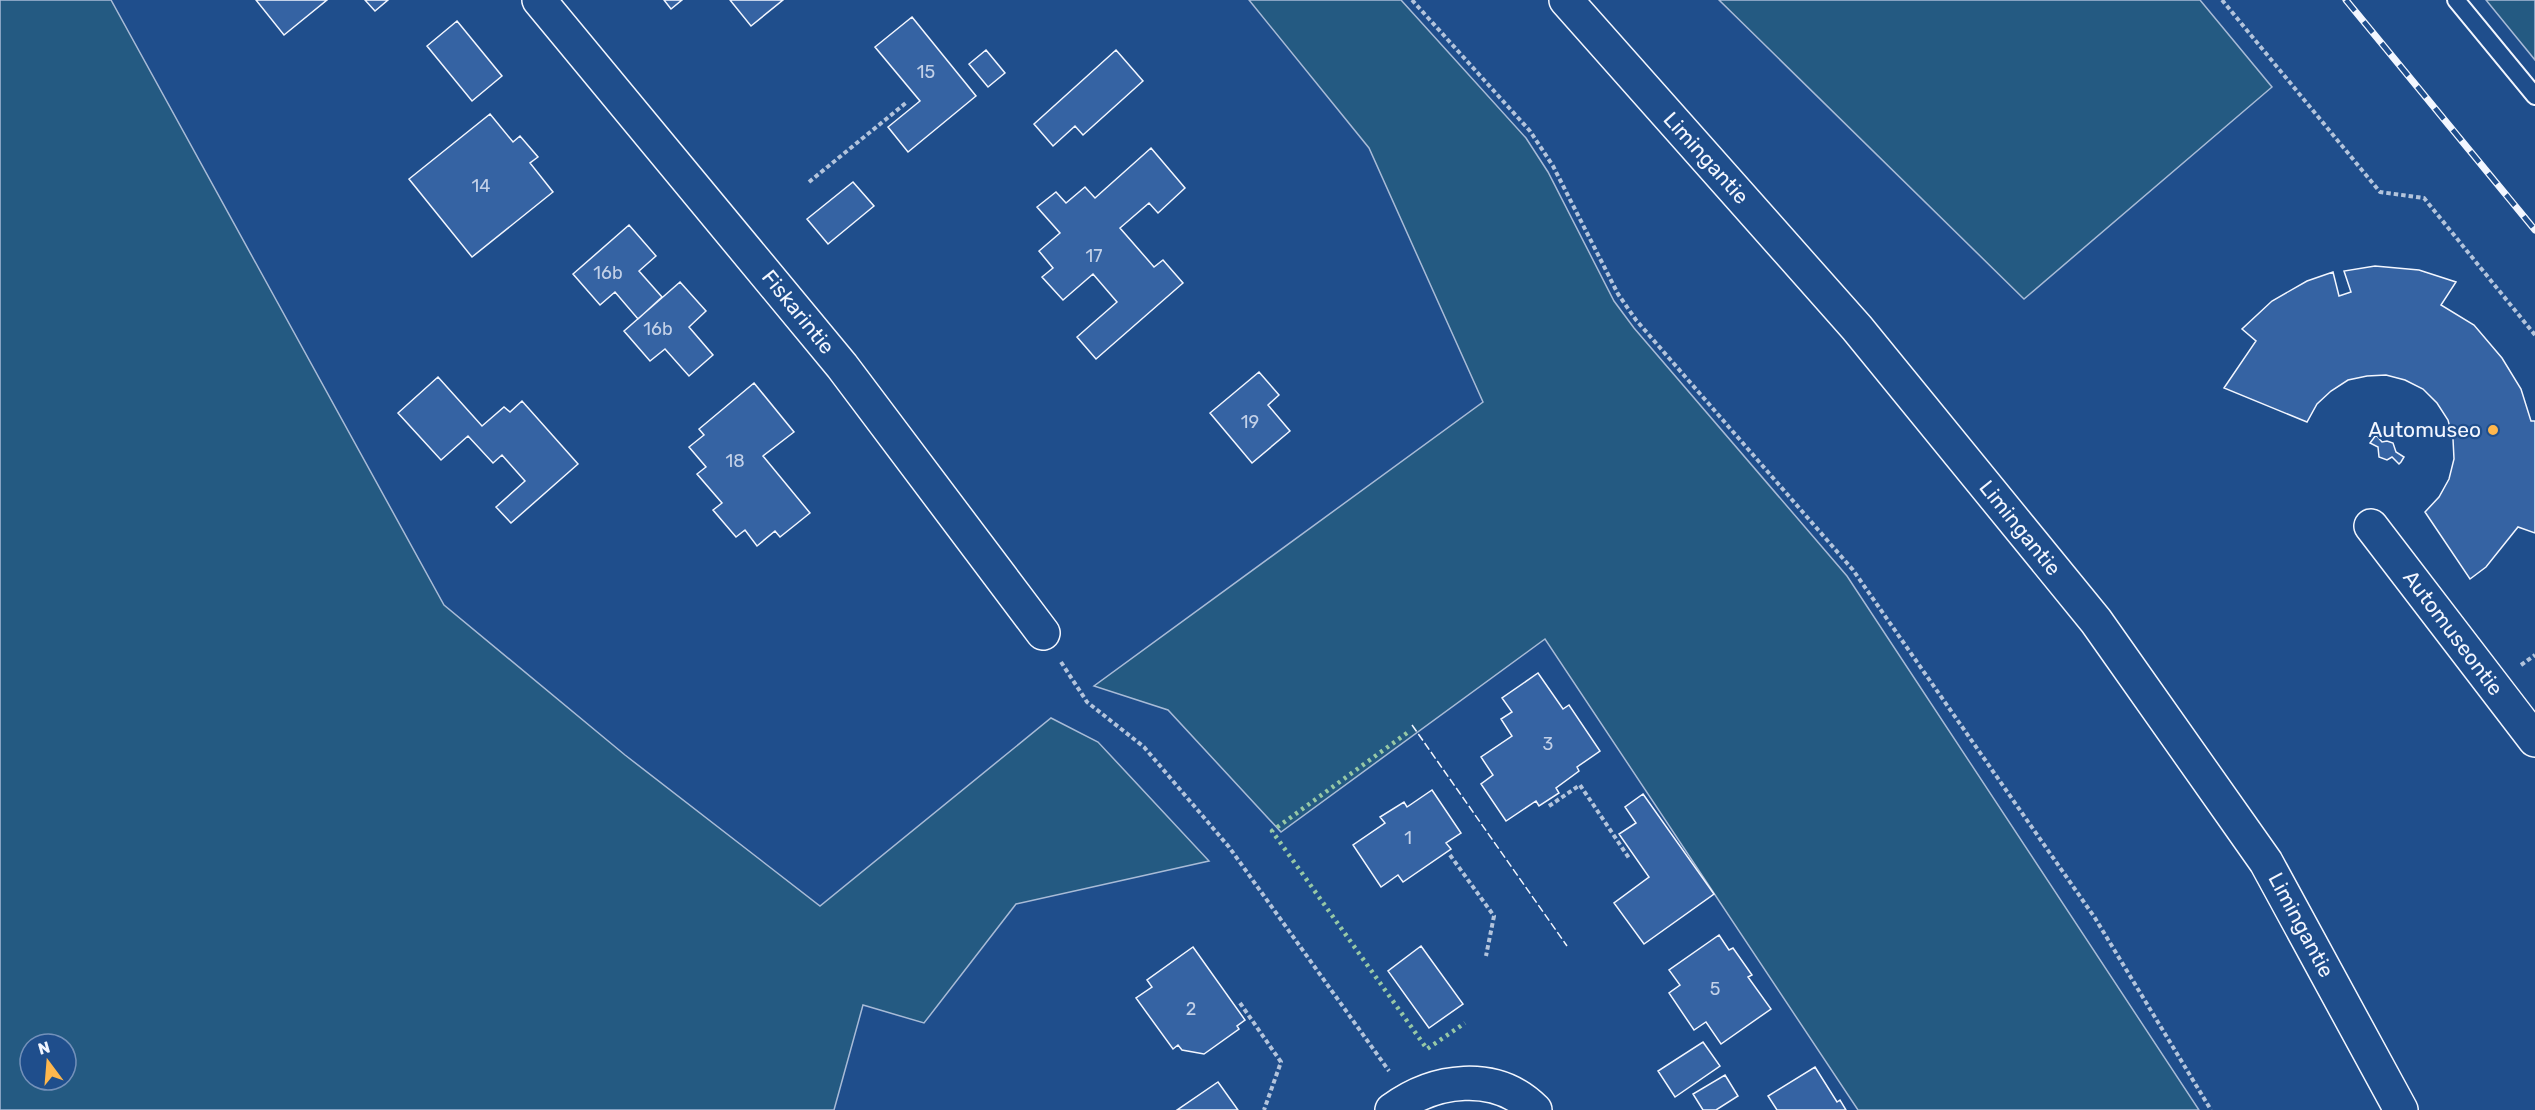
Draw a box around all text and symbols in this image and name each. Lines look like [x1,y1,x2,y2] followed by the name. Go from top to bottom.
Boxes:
[917,61,935,83] house number: 15
[1659,107,1754,209] street label: Limingantie
[472,175,490,197] house number: 14
[1086,245,1102,267] house number: 17
[593,262,623,284] house number: 16b
[757,265,840,359] street label: Fiskarintie
[643,318,673,340] house number: 16b
[1241,411,1259,433] house number: 19
[2368,417,2481,442] place label: Automuseo
[2486,423,2500,437] marker: Automuseo
[725,450,745,472] house number: 18
[1974,475,2066,580] street label: Limingantie
[2398,565,2509,700] street label: Automuseontie
[1543,733,1553,755] house number: 3
[1404,827,1412,849] house number: 1
[2263,868,2340,981] street label: Limingantie
[1710,978,1720,1000] house number: 5
[1186,998,1196,1020] house number: 2
[18,1032,78,1092] north arrow
[36,1037,52,1059] text: N

